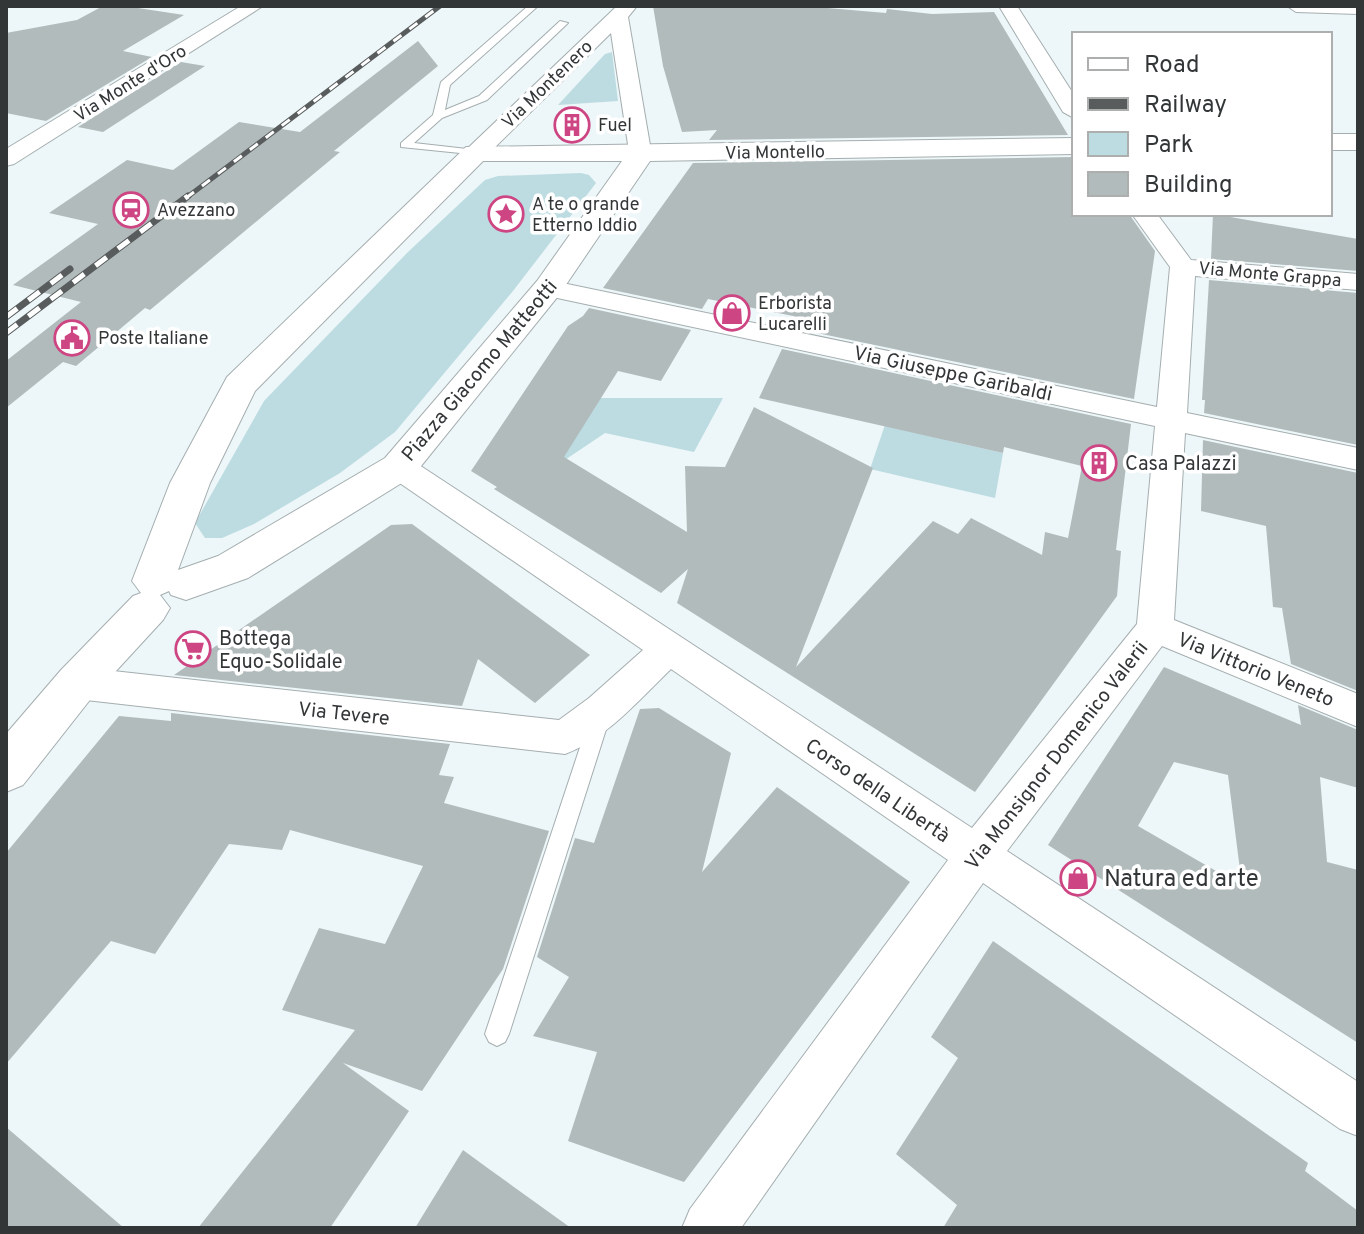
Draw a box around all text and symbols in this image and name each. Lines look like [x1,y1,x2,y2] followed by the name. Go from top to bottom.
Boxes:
[1072,32,1332,216] legend
[498,36,598,134] street label: Via Montenero
[70,40,191,128] street label: Via Monte d'Oro
[1144,51,1200,81] text: Road
[1144,91,1227,121] text: Railway
[553,106,591,144] building icon: Fuel
[598,115,632,138] place label: Fuel
[1144,131,1194,161] text: Park
[725,141,825,166] street label: Via Montello
[1144,171,1233,201] text: Building
[112,191,150,229] station icon: Avezzano
[532,194,639,238] place label: A te o grande Etterno Iddio
[487,195,525,233] place icon: A te o grande Etterno Iddio
[157,200,235,223] place label: Avezzano
[1197,258,1342,293] street label: Via Monte Grappa
[397,275,564,468] street label: Piazza Giacomo Matteotti
[758,293,832,337] place label: Erborista Lucarelli
[713,294,751,332] shop icon: Erborista Lucarelli
[53,319,91,357] public building icon: Poste Italiane
[98,328,208,351] place label: Poste Italiane
[851,341,1054,409] street label: Via Giuseppe Garibaldi
[1080,444,1118,482] building icon: Casa Palazzi
[1125,452,1237,478] place label: Casa Palazzi
[219,627,343,676] place label: Bottega Equo-Solidale
[1173,628,1337,714] street label: Via Vittorio Veneto
[174,630,212,668] supermarket icon: Bottega Equo-Solidale
[960,637,1155,876] street label: Via Monsignor Domenico Valerii
[297,697,391,733] street label: Via Tevere
[799,734,954,850] street label: Corso della Libertà
[1059,859,1097,897] shop icon: Natura ed arte
[1104,865,1259,895] place label: Natura ed arte

